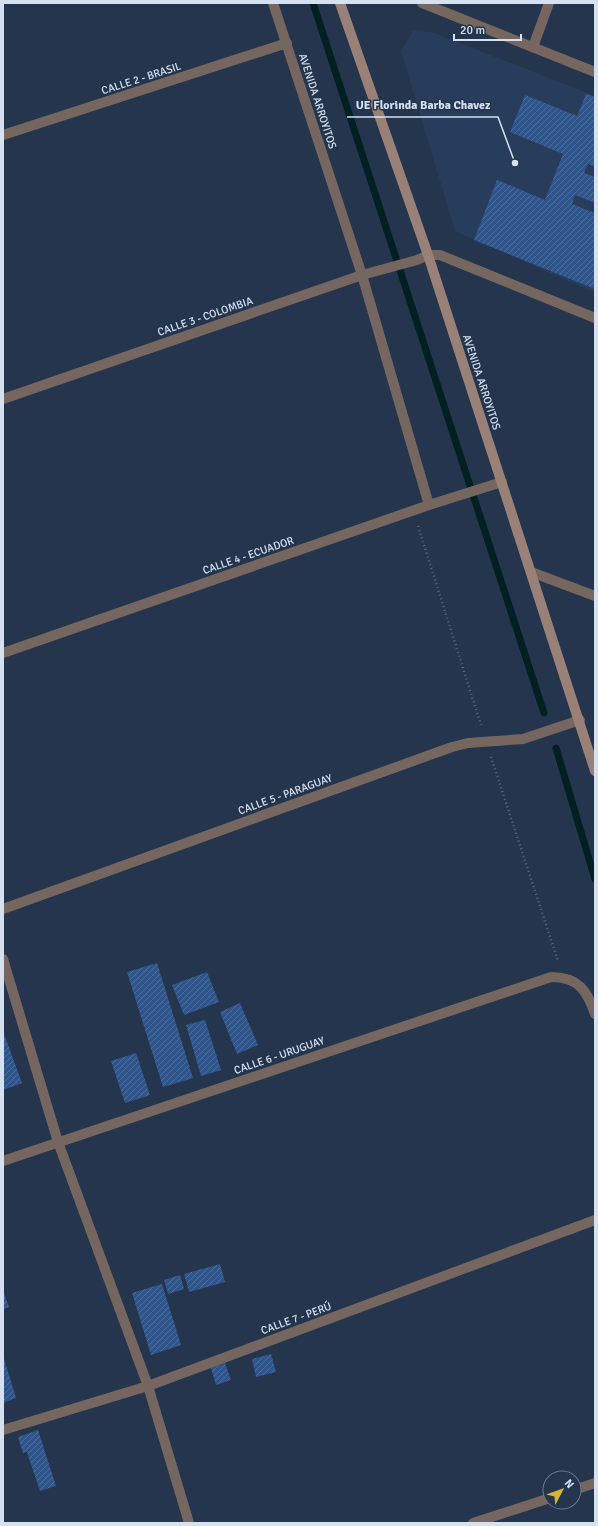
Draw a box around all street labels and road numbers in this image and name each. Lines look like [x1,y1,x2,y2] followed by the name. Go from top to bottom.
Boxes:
[296,52,339,151] street label: AVENIDA ARROYITOS
[100,59,183,97] street label: CALLE 2 - BRASIL
[156,294,255,339] street label: CALLE 3 - COLOMBIA
[460,333,503,432] street label: AVENIDA ARROYITOS
[201,534,296,577] street label: CALLE 4 - ECUADOR
[236,771,334,818] street label: CALLE 5 - PARAGUAY
[232,1034,327,1077] street label: CALLE 6 - URUGUAY
[259,1299,333,1337] street label: CALLE 7 - PERÚ

